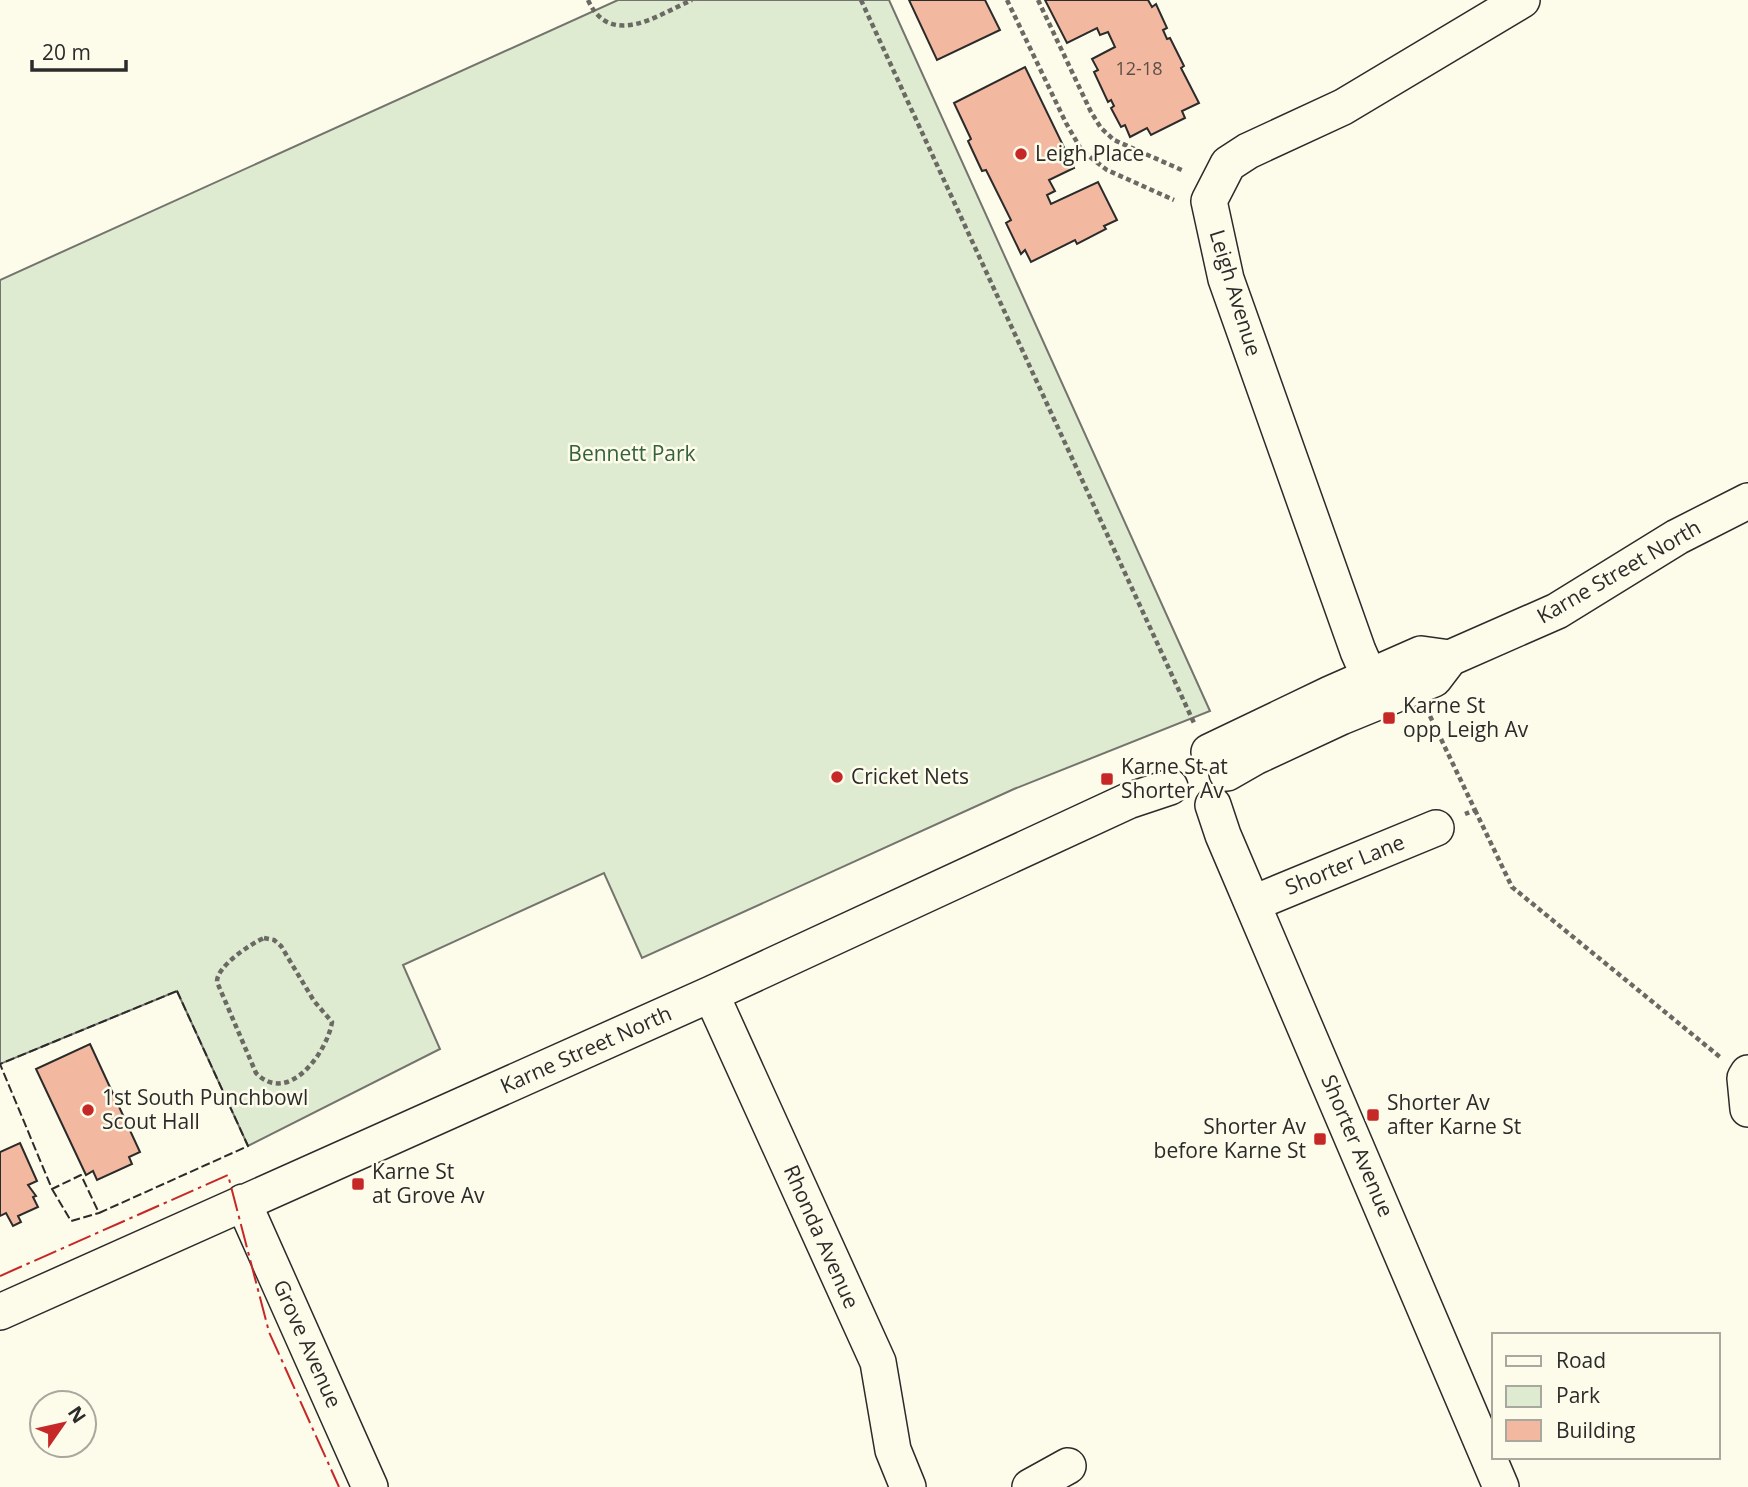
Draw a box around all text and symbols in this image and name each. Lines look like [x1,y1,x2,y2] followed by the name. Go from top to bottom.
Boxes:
[32,28,126,72] scale bar
[42,38,91,66] text: 20 m
[1116,56,1162,80] house number: 12-18
[1035,139,1144,167] place label: Leigh Place
[1013,146,1029,162] marker: Leigh Place
[1203,226,1268,359] street label: Leigh Avenue
[568,439,696,467] park label: Bennett Park
[1532,513,1705,629] street label: Karne Street North
[1403,691,1529,743] place label: Karne St opp Leigh Av
[1381,710,1397,726] marker: Karne St opp Leigh Av
[1121,752,1228,804] place label: Karne St at Shorter Av
[851,762,969,790] place label: Cricket Nets
[829,769,845,785] marker: Cricket Nets
[1099,771,1115,787] marker: Karne St at Shorter Av
[1281,827,1408,901] street label: Shorter Lane
[496,999,676,1099] street label: Karne Street North
[1315,1070,1401,1221] street label: Shorter Avenue
[102,1083,308,1135] place label: 1st South Punchbowl Scout Hall
[1387,1088,1521,1140] place label: Shorter Av after Karne St
[80,1102,96,1118] marker: 1st South Punchbowl Scout Hall
[1365,1107,1381,1123] marker: Shorter Av after Karne St
[1154,1112,1307,1164] place label: Shorter Av before Karne St
[1312,1131,1328,1147] marker: Shorter Av before Karne St
[372,1157,485,1209] place label: Karne St at Grove Av
[778,1160,866,1313] street label: Rhonda Avenue
[350,1176,366,1192] marker: Karne St at Grove Av
[267,1275,349,1412] street label: Grove Avenue
[1492,1333,1720,1459] legend
[1556,1346,1606,1374] text: Road
[1556,1381,1600,1409] text: Park
[28,1389,98,1459] north arrow
[62,1401,92,1428] text: N
[1556,1416,1635,1444] text: Building

